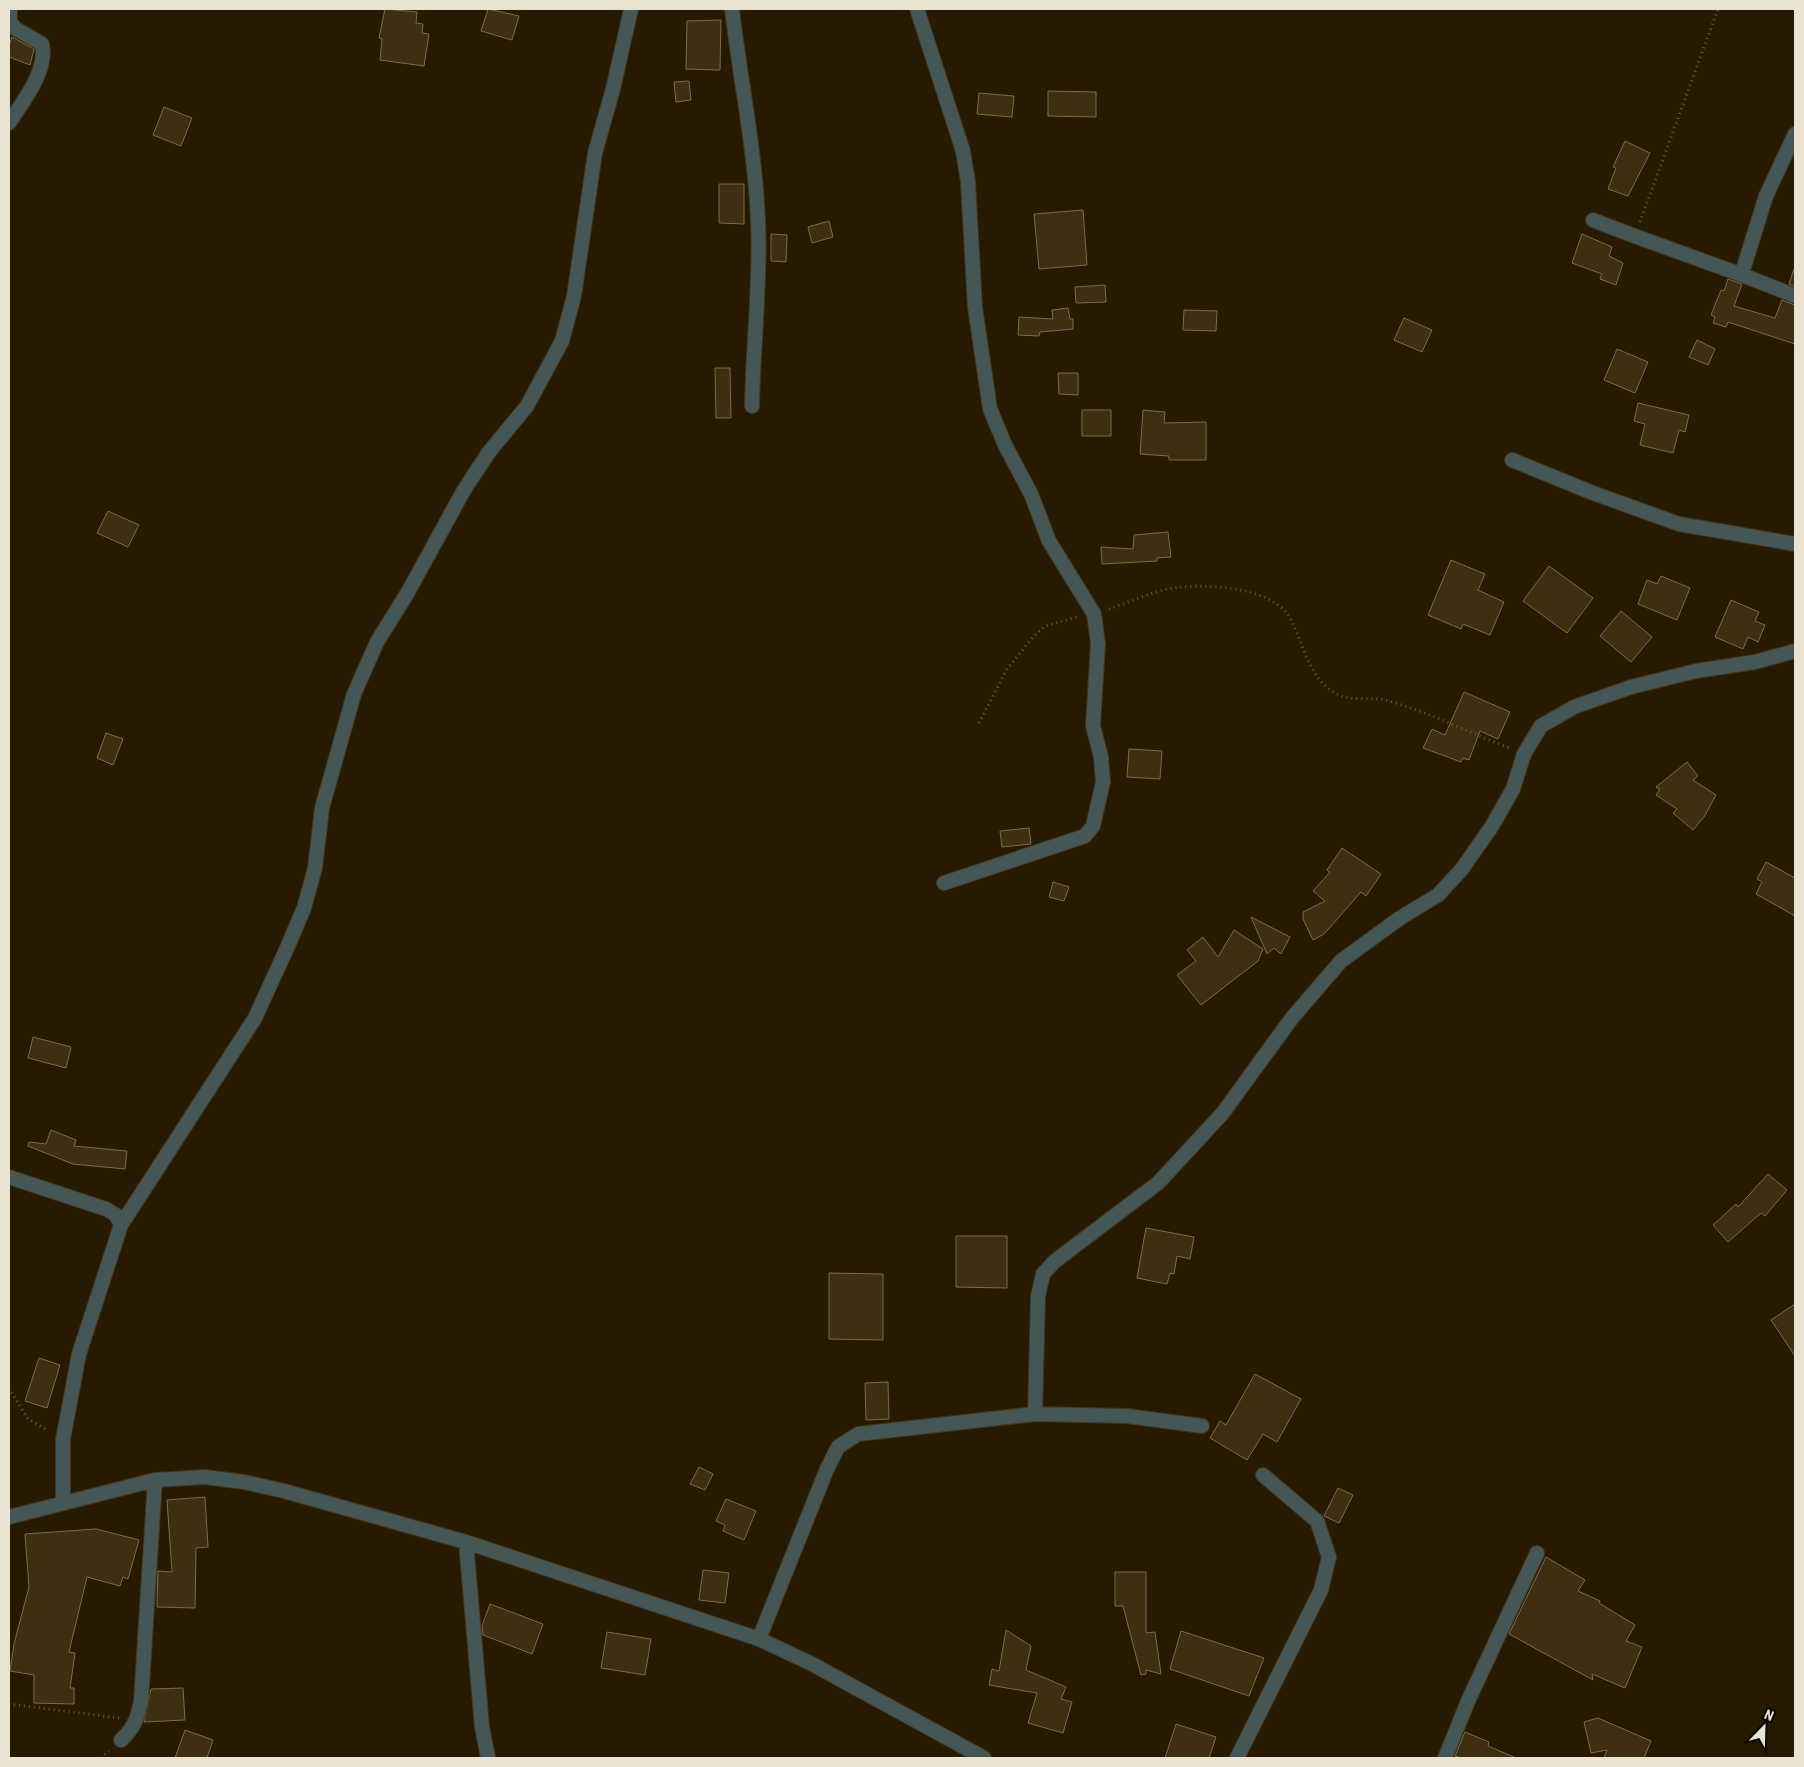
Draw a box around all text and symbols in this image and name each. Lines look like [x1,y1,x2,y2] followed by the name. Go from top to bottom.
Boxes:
[1739,1702,1789,1752] north arrow
[1762,1706,1776,1724] text: N

